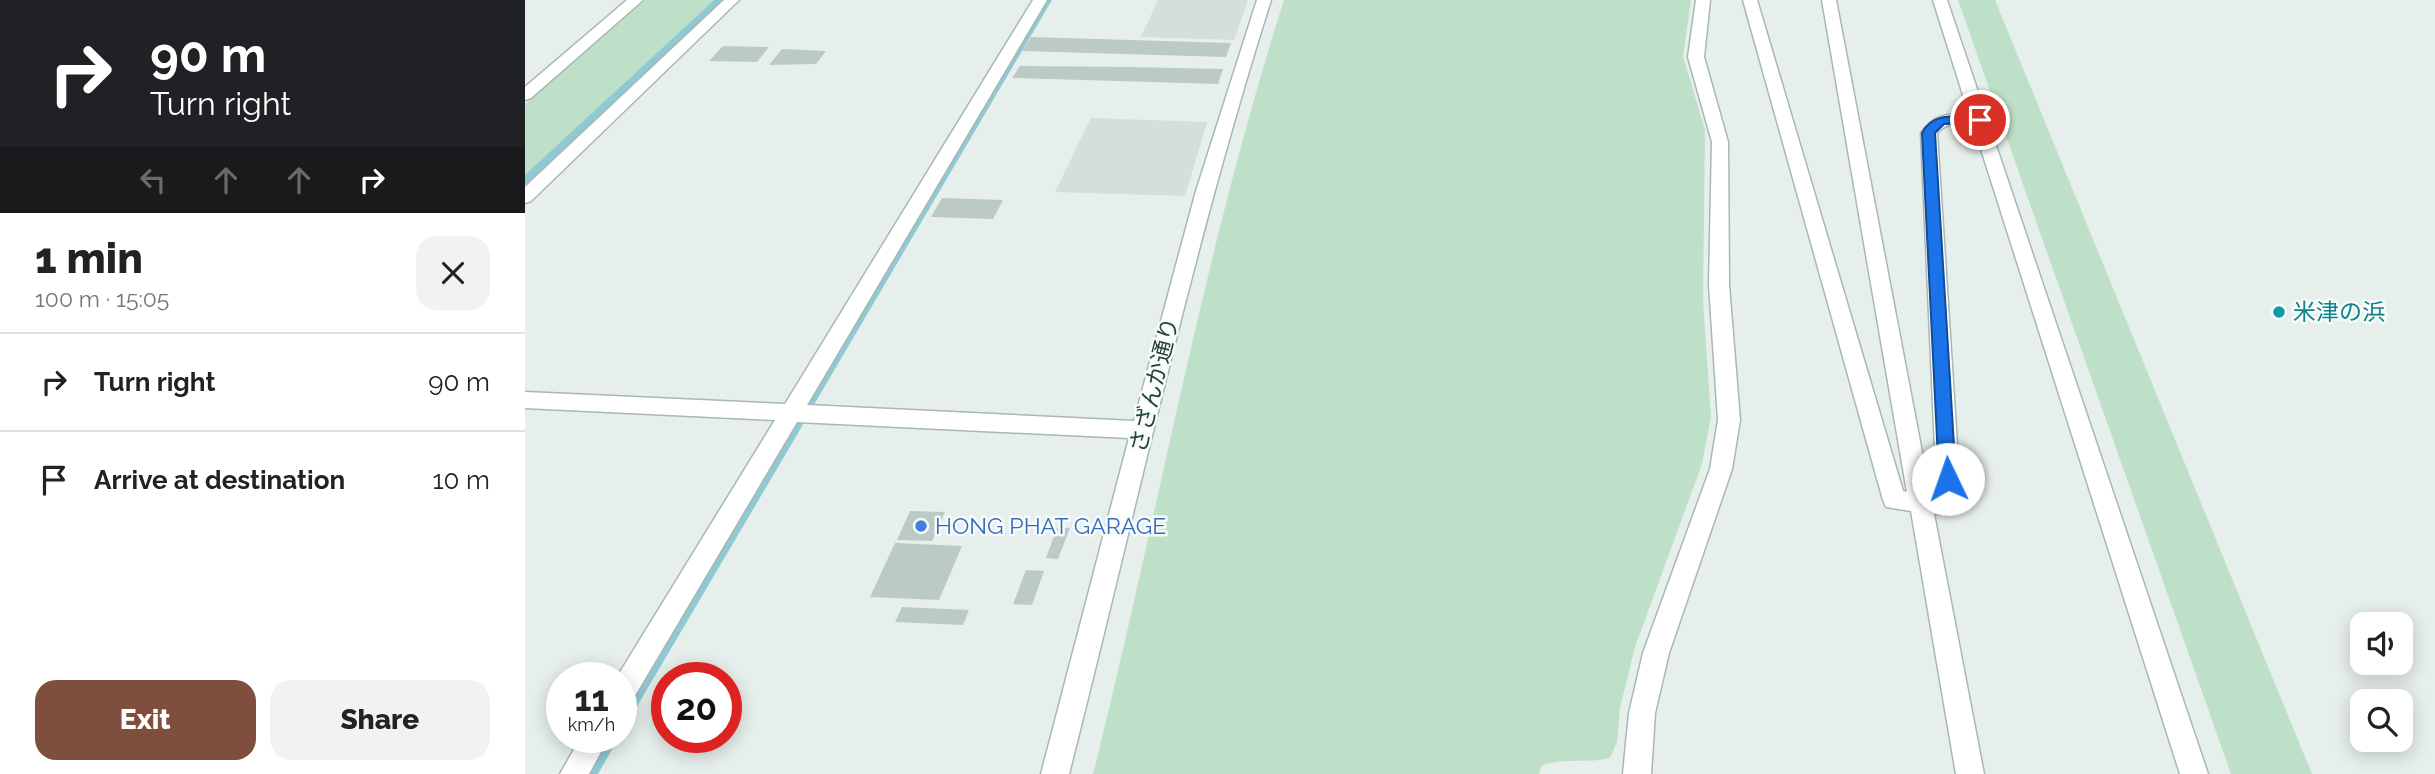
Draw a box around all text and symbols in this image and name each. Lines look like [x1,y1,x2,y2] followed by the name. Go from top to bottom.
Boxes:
[150,26,266,83] text: 90 m
[35,28,126,119] icon: right
[150,85,291,122] text: Turn right
[1950,90,2010,150] pin
[1961,101,1999,139] icon: arrive
[134,161,172,199] icon: left
[207,161,245,199] icon: ahead
[280,161,318,199] icon: ahead
[353,161,391,199] icon: right
[35,234,143,283] text: 1 min
[416,236,490,310] button: close
[35,285,169,312] text: 100 m · 15:05
[2293,298,2385,325] place label: 米津の浜
[2271,304,2287,320] marker: 米津の浜
[1124,315,1183,455] street label: さざんか通り
[35,363,73,401] icon: right
[94,367,215,397] text: Turn right
[428,367,490,397] text: 90 m
[1911,442,1985,516] position arrow
[35,461,73,499] icon: arrive
[94,465,345,495] text: Arrive at destination
[432,465,490,495] text: 10 m
[935,512,1166,539] place label: HONG PHAT GARAGE
[913,518,929,534] marker: HONG PHAT GARAGE
[2350,612,2413,752] map controls
[2350,612,2413,675] button: sound
[651,662,742,753] speed limit sign: 20
[574,678,609,719] text: 11
[35,680,256,760] button: Exit
[270,680,490,760] button: Share
[2350,689,2413,752] button: search
[568,714,615,735] text: km/h

